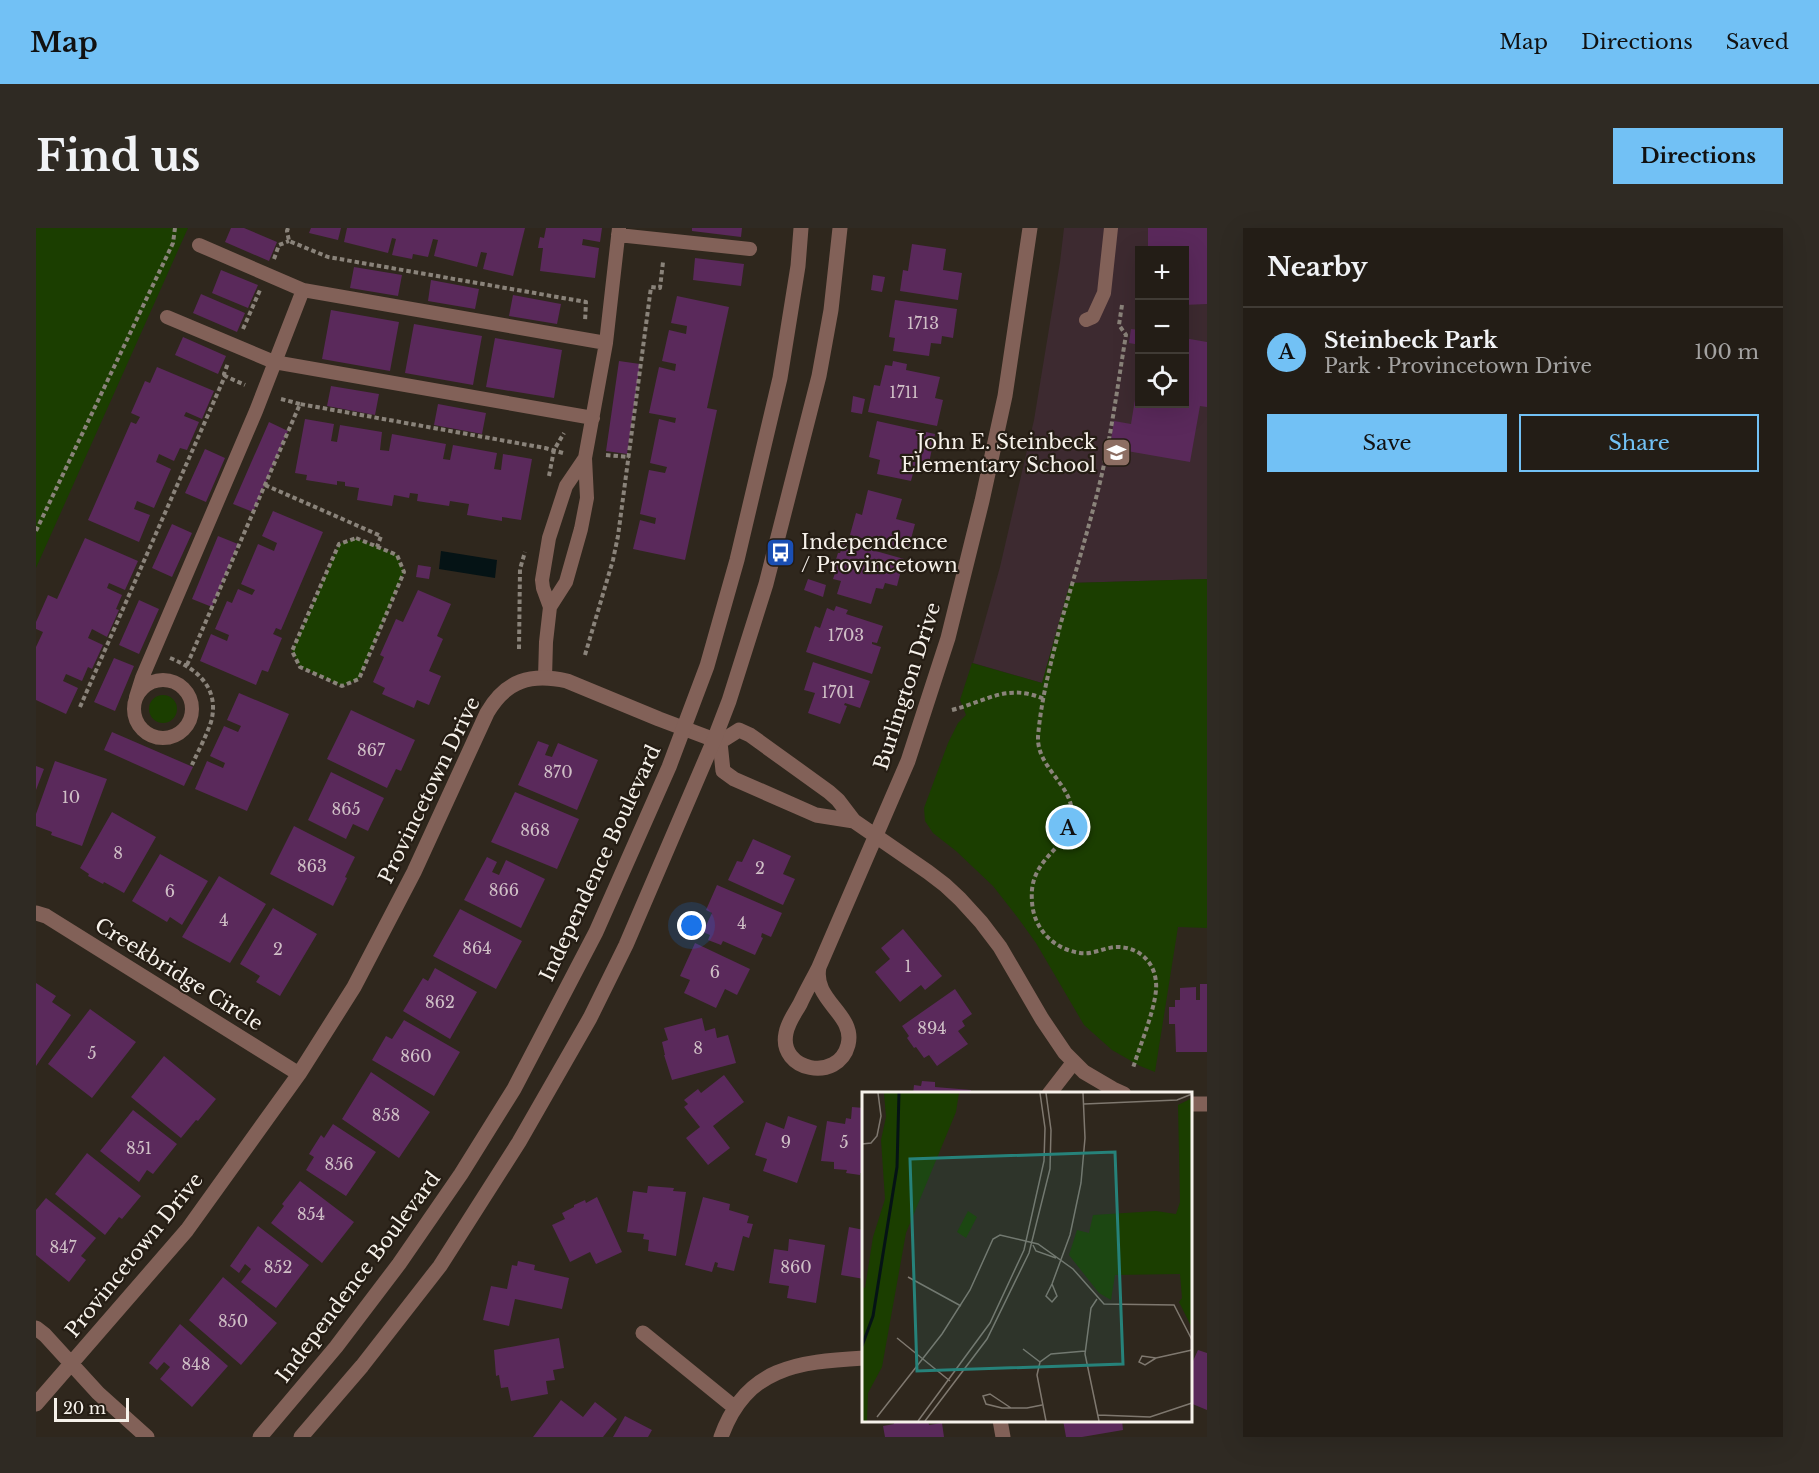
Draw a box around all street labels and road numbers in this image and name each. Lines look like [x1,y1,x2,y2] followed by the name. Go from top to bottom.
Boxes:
[869,599,945,773] street label: Burlington Drive
[373,693,485,887] street label: Provincetown Drive
[535,741,665,985] street label: Independence Boulevard
[91,913,267,1035] street label: Creekbridge Circle
[271,1167,445,1387] street label: Independence Boulevard
[60,1168,208,1342] street label: Provincetown Drive

